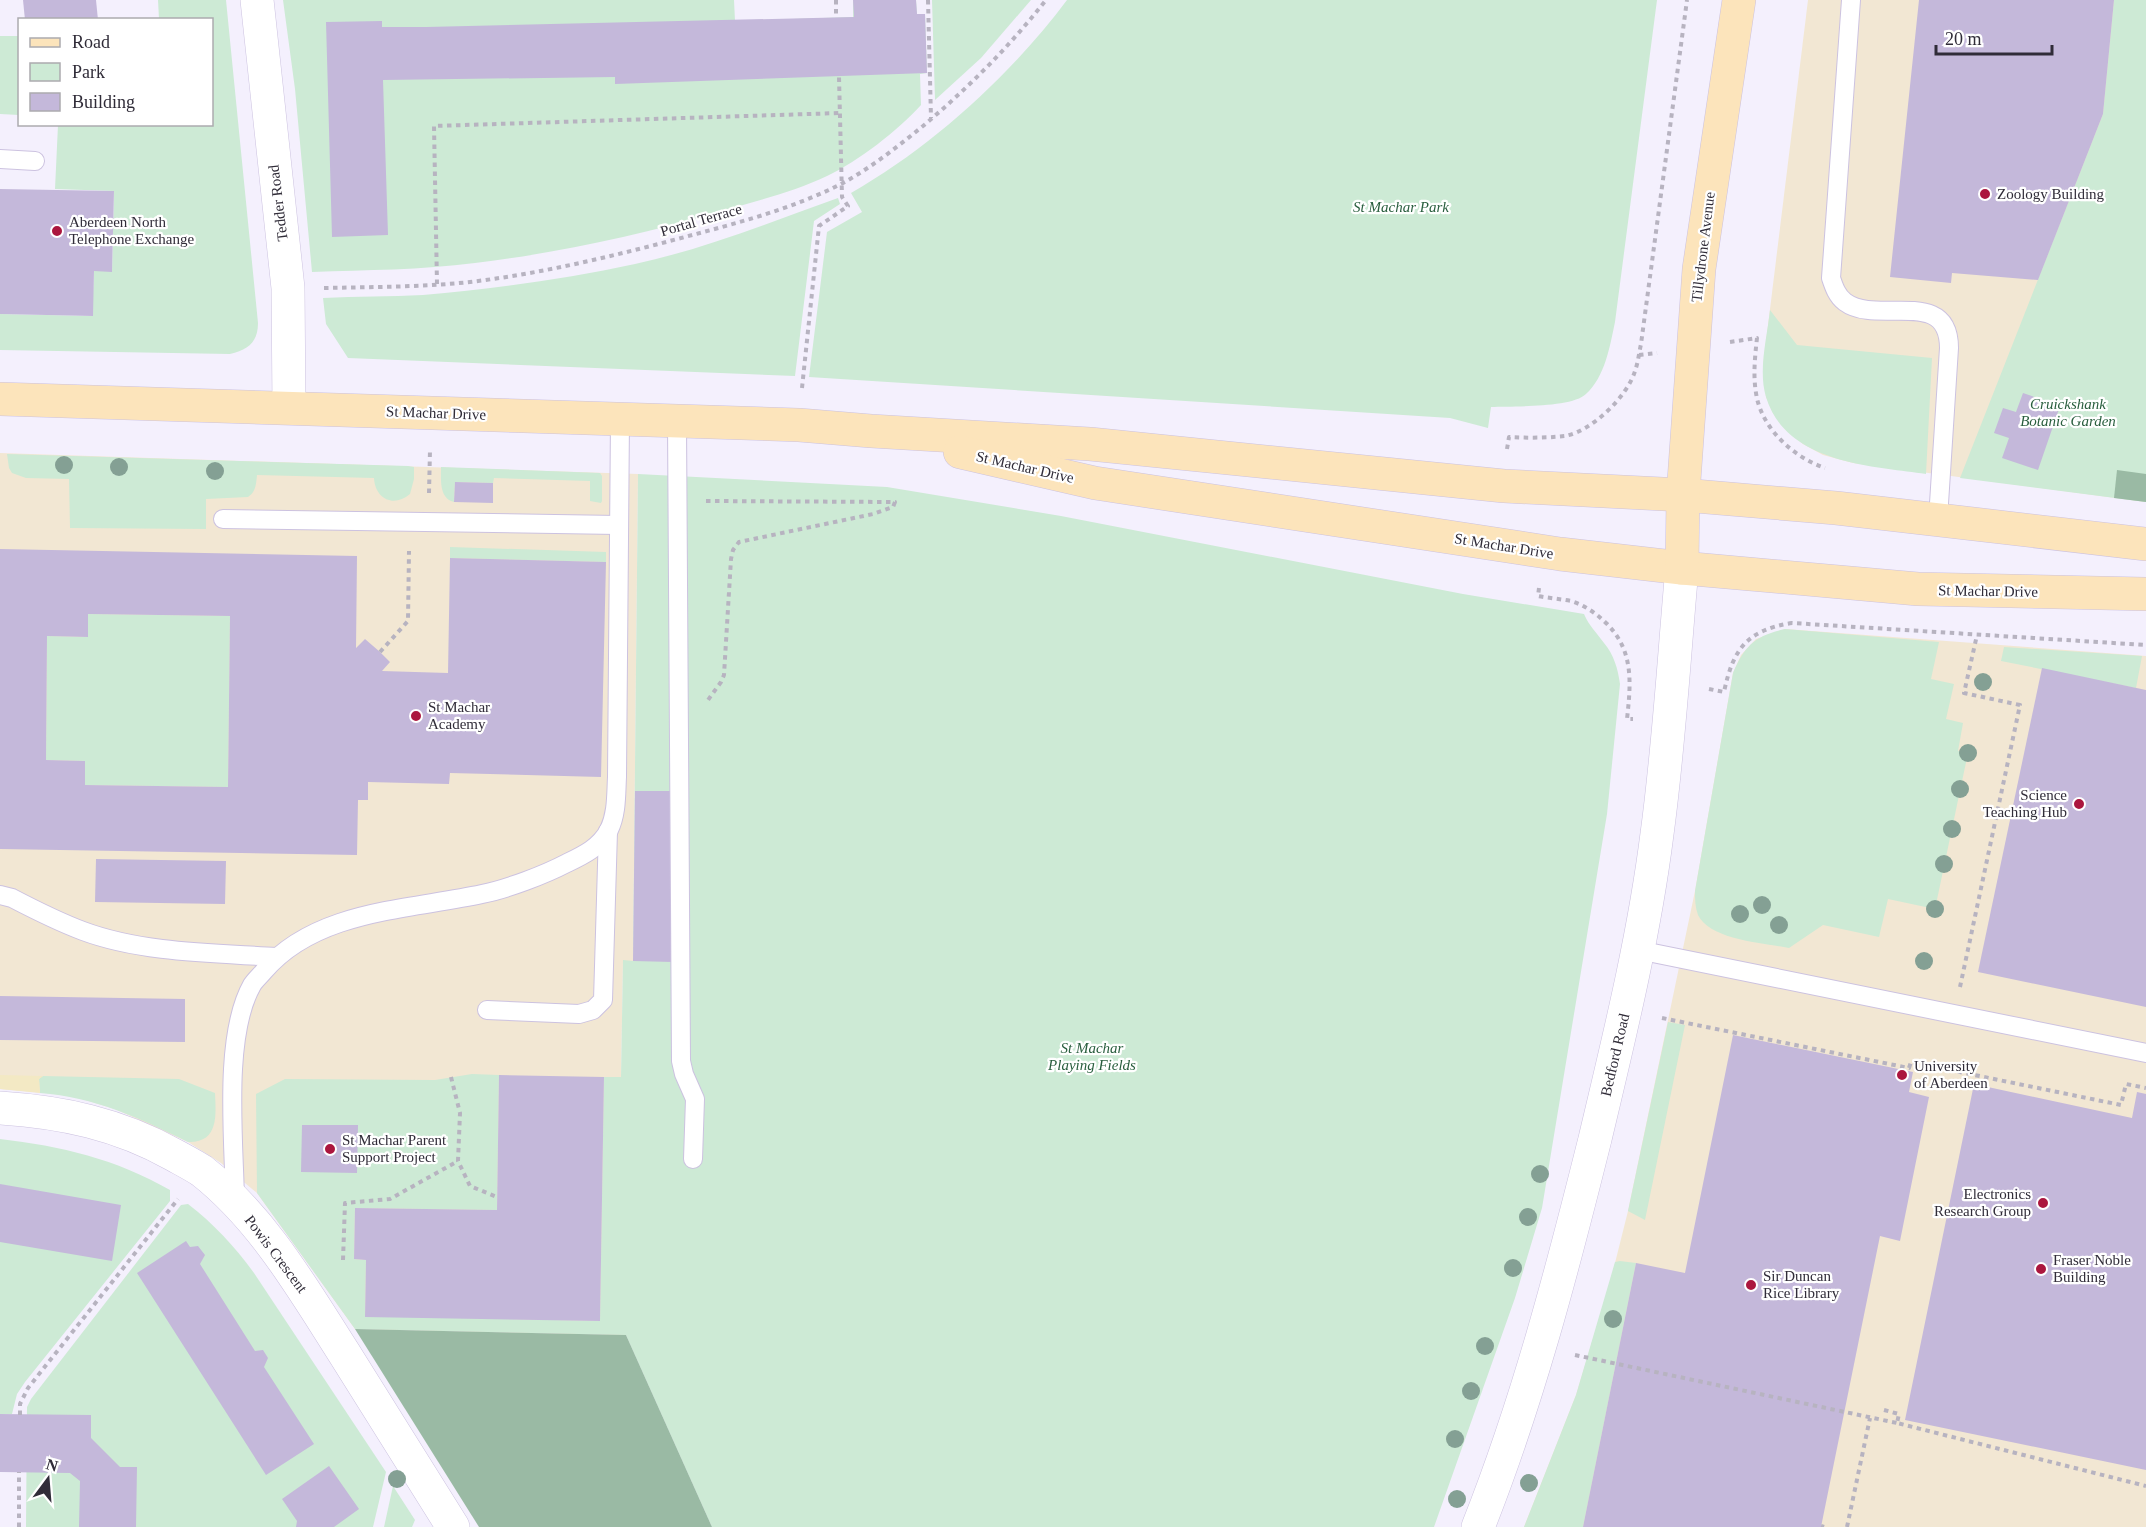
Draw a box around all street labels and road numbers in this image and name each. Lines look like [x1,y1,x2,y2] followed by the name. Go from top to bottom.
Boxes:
[265,163,291,242] street label: Tedder Road
[1688,190,1718,303] street label: Tillydrone Avenue
[658,201,744,239] street label: Portal Terrace
[386,403,487,423] street label: St Machar Drive
[974,448,1076,486] street label: St Machar Drive
[1453,530,1555,562] street label: St Machar Drive
[1938,582,2038,600] street label: St Machar Drive
[1598,1012,1632,1098] street label: Bedford Road
[242,1212,311,1297] street label: Powis Crescent

